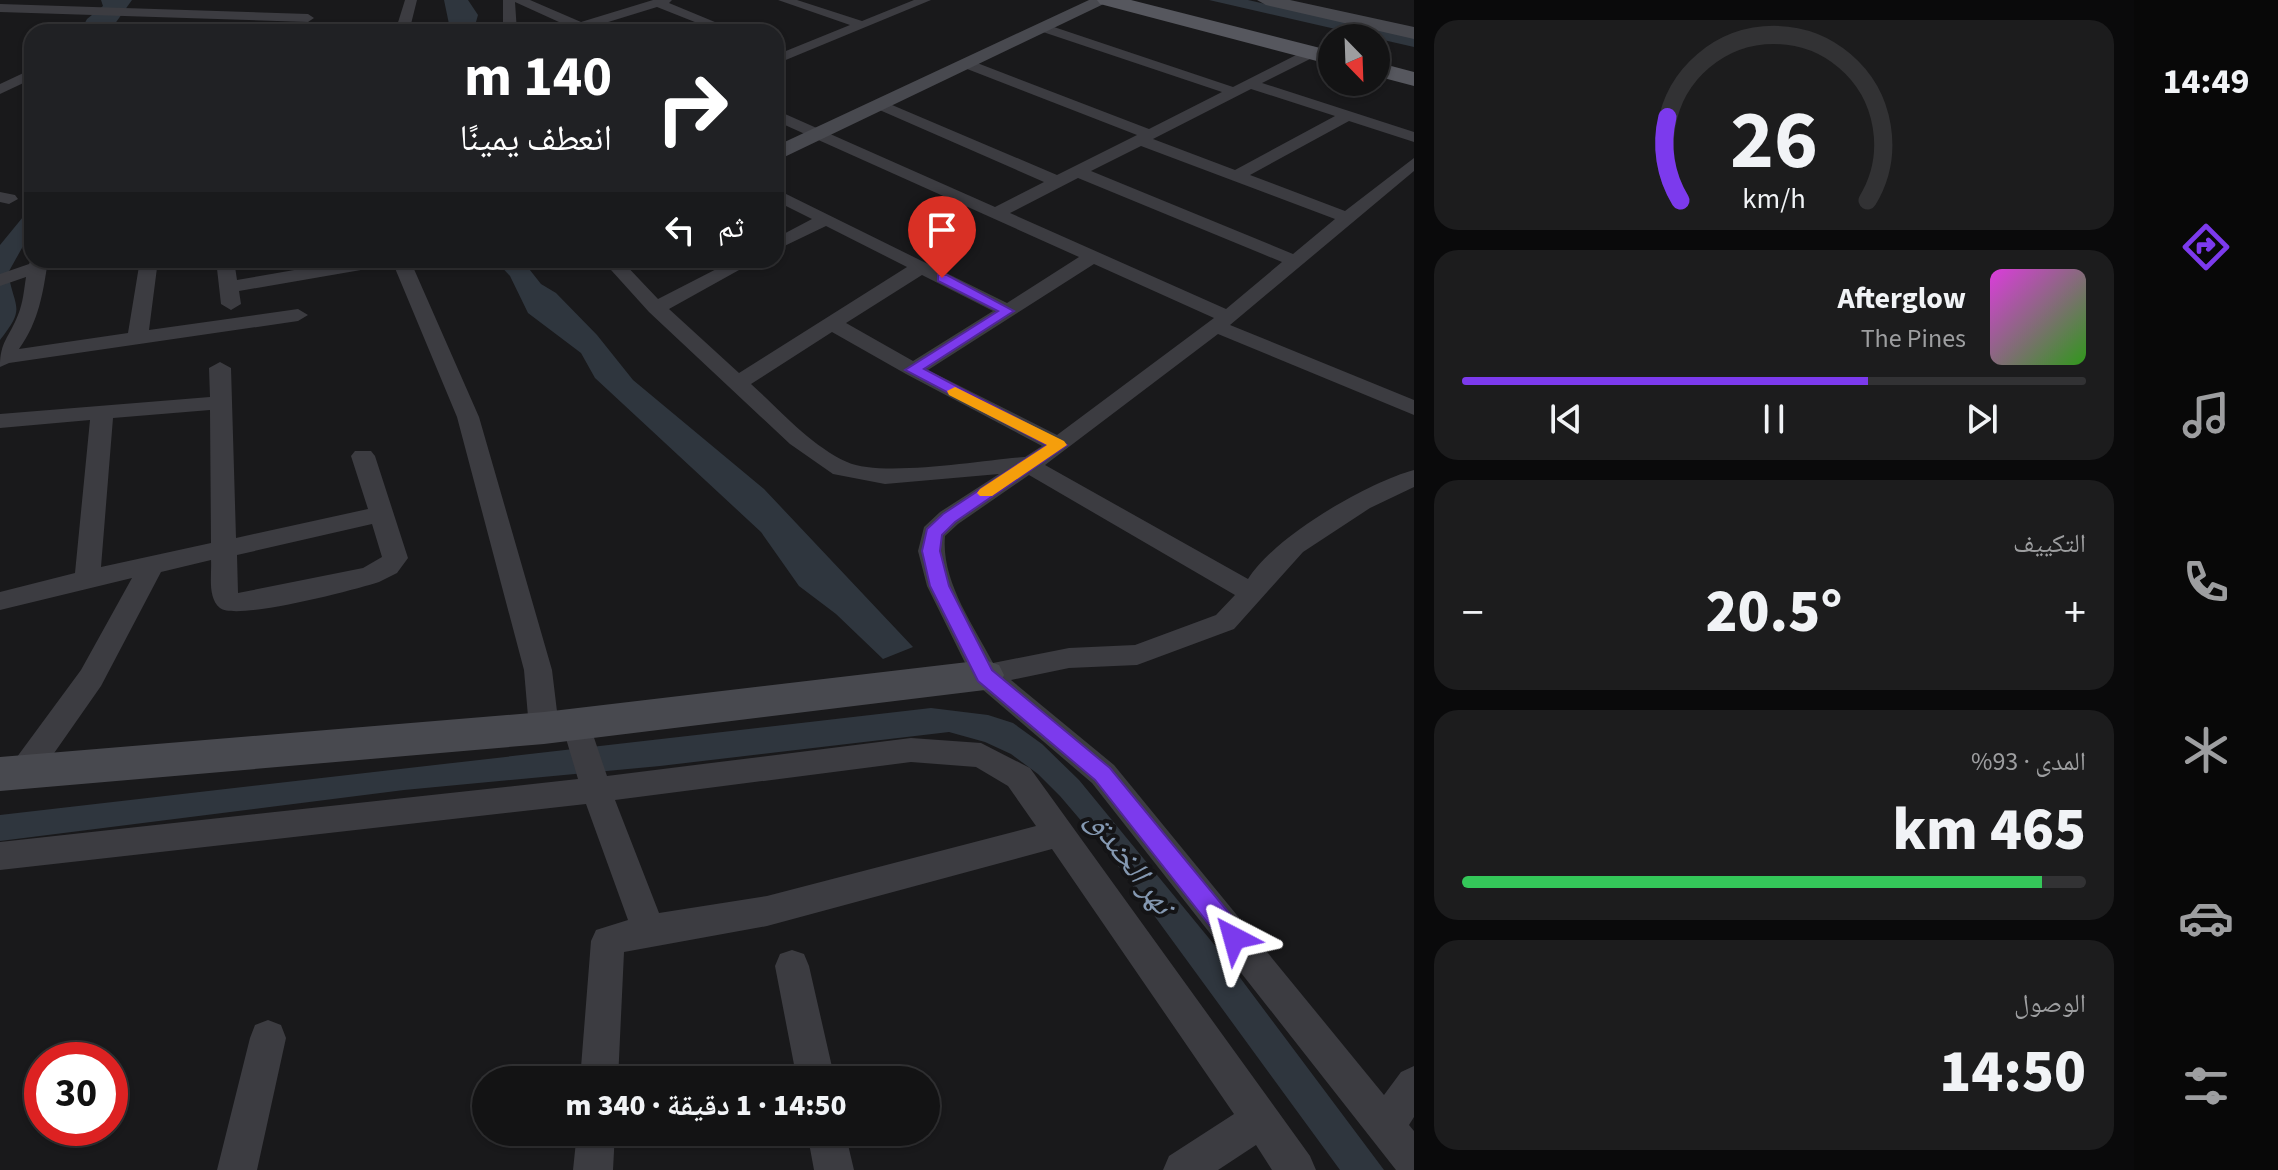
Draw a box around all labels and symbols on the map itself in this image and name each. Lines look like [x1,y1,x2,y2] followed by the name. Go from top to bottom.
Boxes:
[1318,24,1390,96] north arrow
[908,196,976,278] pin
[1075,800,1187,928] water label: نهر الخندق
[1192,896,1276,980] position arrow
[24,1042,128,1146] speed limit sign: 30

